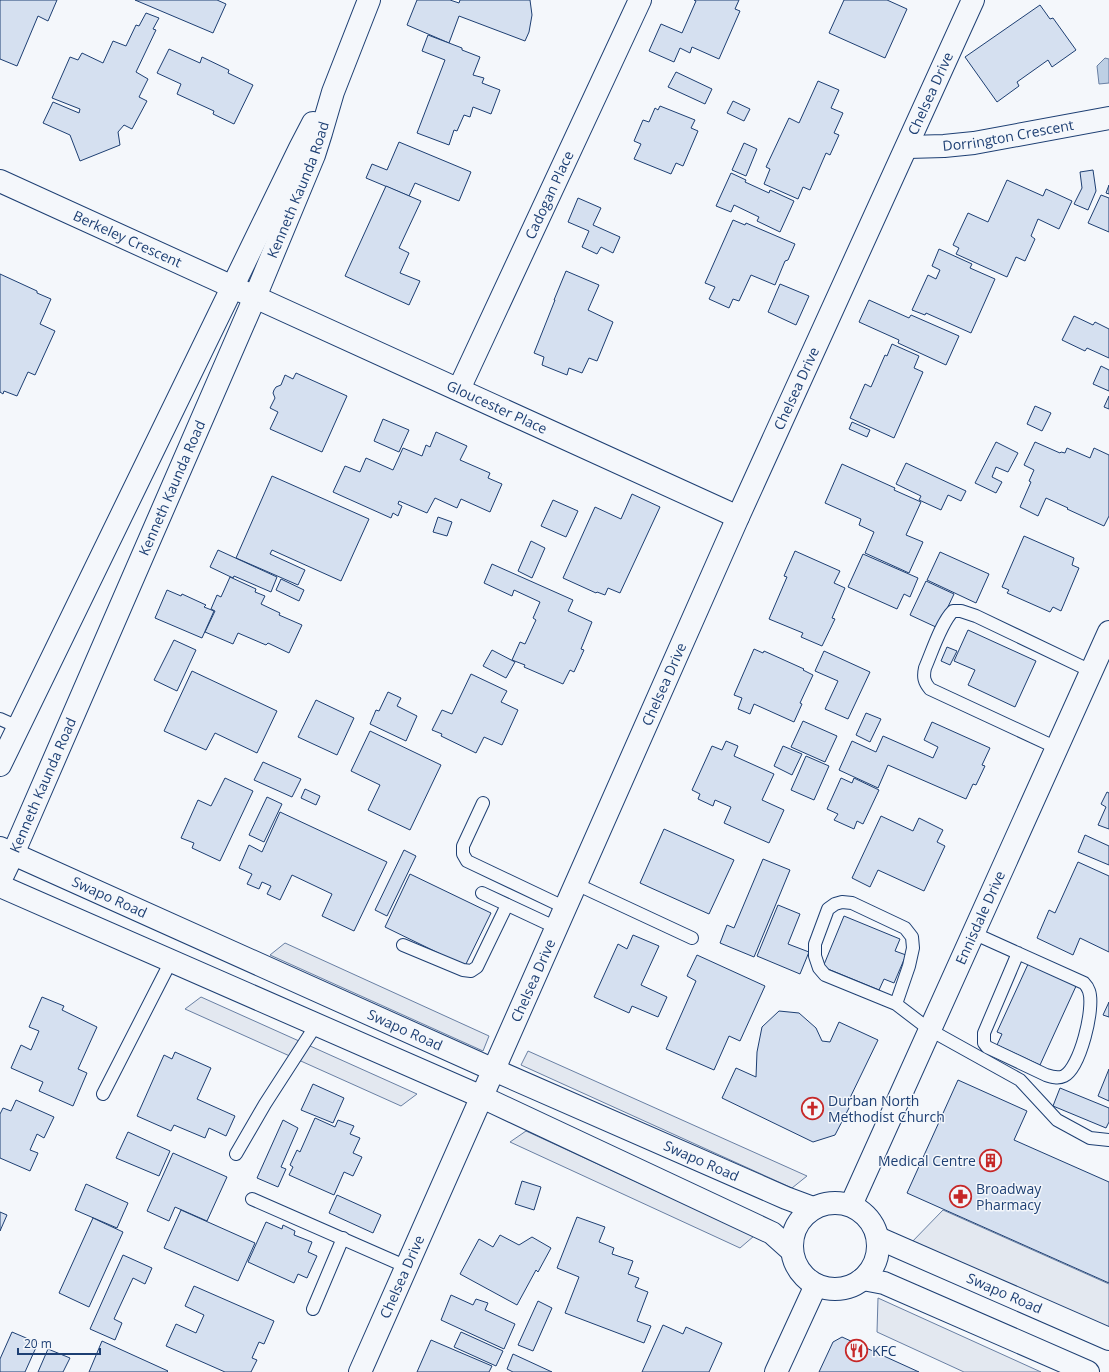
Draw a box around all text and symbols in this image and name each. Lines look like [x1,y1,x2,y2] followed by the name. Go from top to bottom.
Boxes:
[903,49,957,138] street label: Chelsea Drive
[942,115,1075,155] street label: Dorrington Crescent
[262,119,333,261] street label: Kenneth Kaunda Road
[520,147,578,242] street label: Cadogan Place
[70,206,185,271] street label: Berkeley Crescent
[769,344,823,433] street label: Chelsea Drive
[444,376,551,438] street label: Gloucester Place
[134,417,209,558] street label: Kenneth Kaunda Road
[637,639,690,729] street label: Chelsea Drive
[5,714,80,856] street label: Kenneth Kaunda Road
[950,868,1009,967] street label: Ennisdale Drive
[69,872,150,922] street label: Swapo Road
[506,936,559,1025] street label: Chelsea Drive
[365,1004,446,1055] street label: Swapo Road
[828,1091,945,1126] place label: Durban North Methodist Church
[800,1096,826,1122] church icon: Durban North Methodist Church
[661,1136,742,1185] street label: Swapo Road
[978,1148,1004,1174] building icon: Medical Centre
[878,1151,976,1170] place label: Medical Centre
[976,1179,1042,1214] place label: Broadway Pharmacy
[947,1184,973,1210] pharmacy icon: Broadway Pharmacy
[375,1232,428,1321] street label: Chelsea Drive
[964,1268,1045,1318] street label: Swapo Road
[18,1330,100,1356] scale bar
[24,1335,52,1352] text: 20 m
[844,1338,870,1364] restaurant icon: KFC
[872,1341,897,1360] place label: KFC

